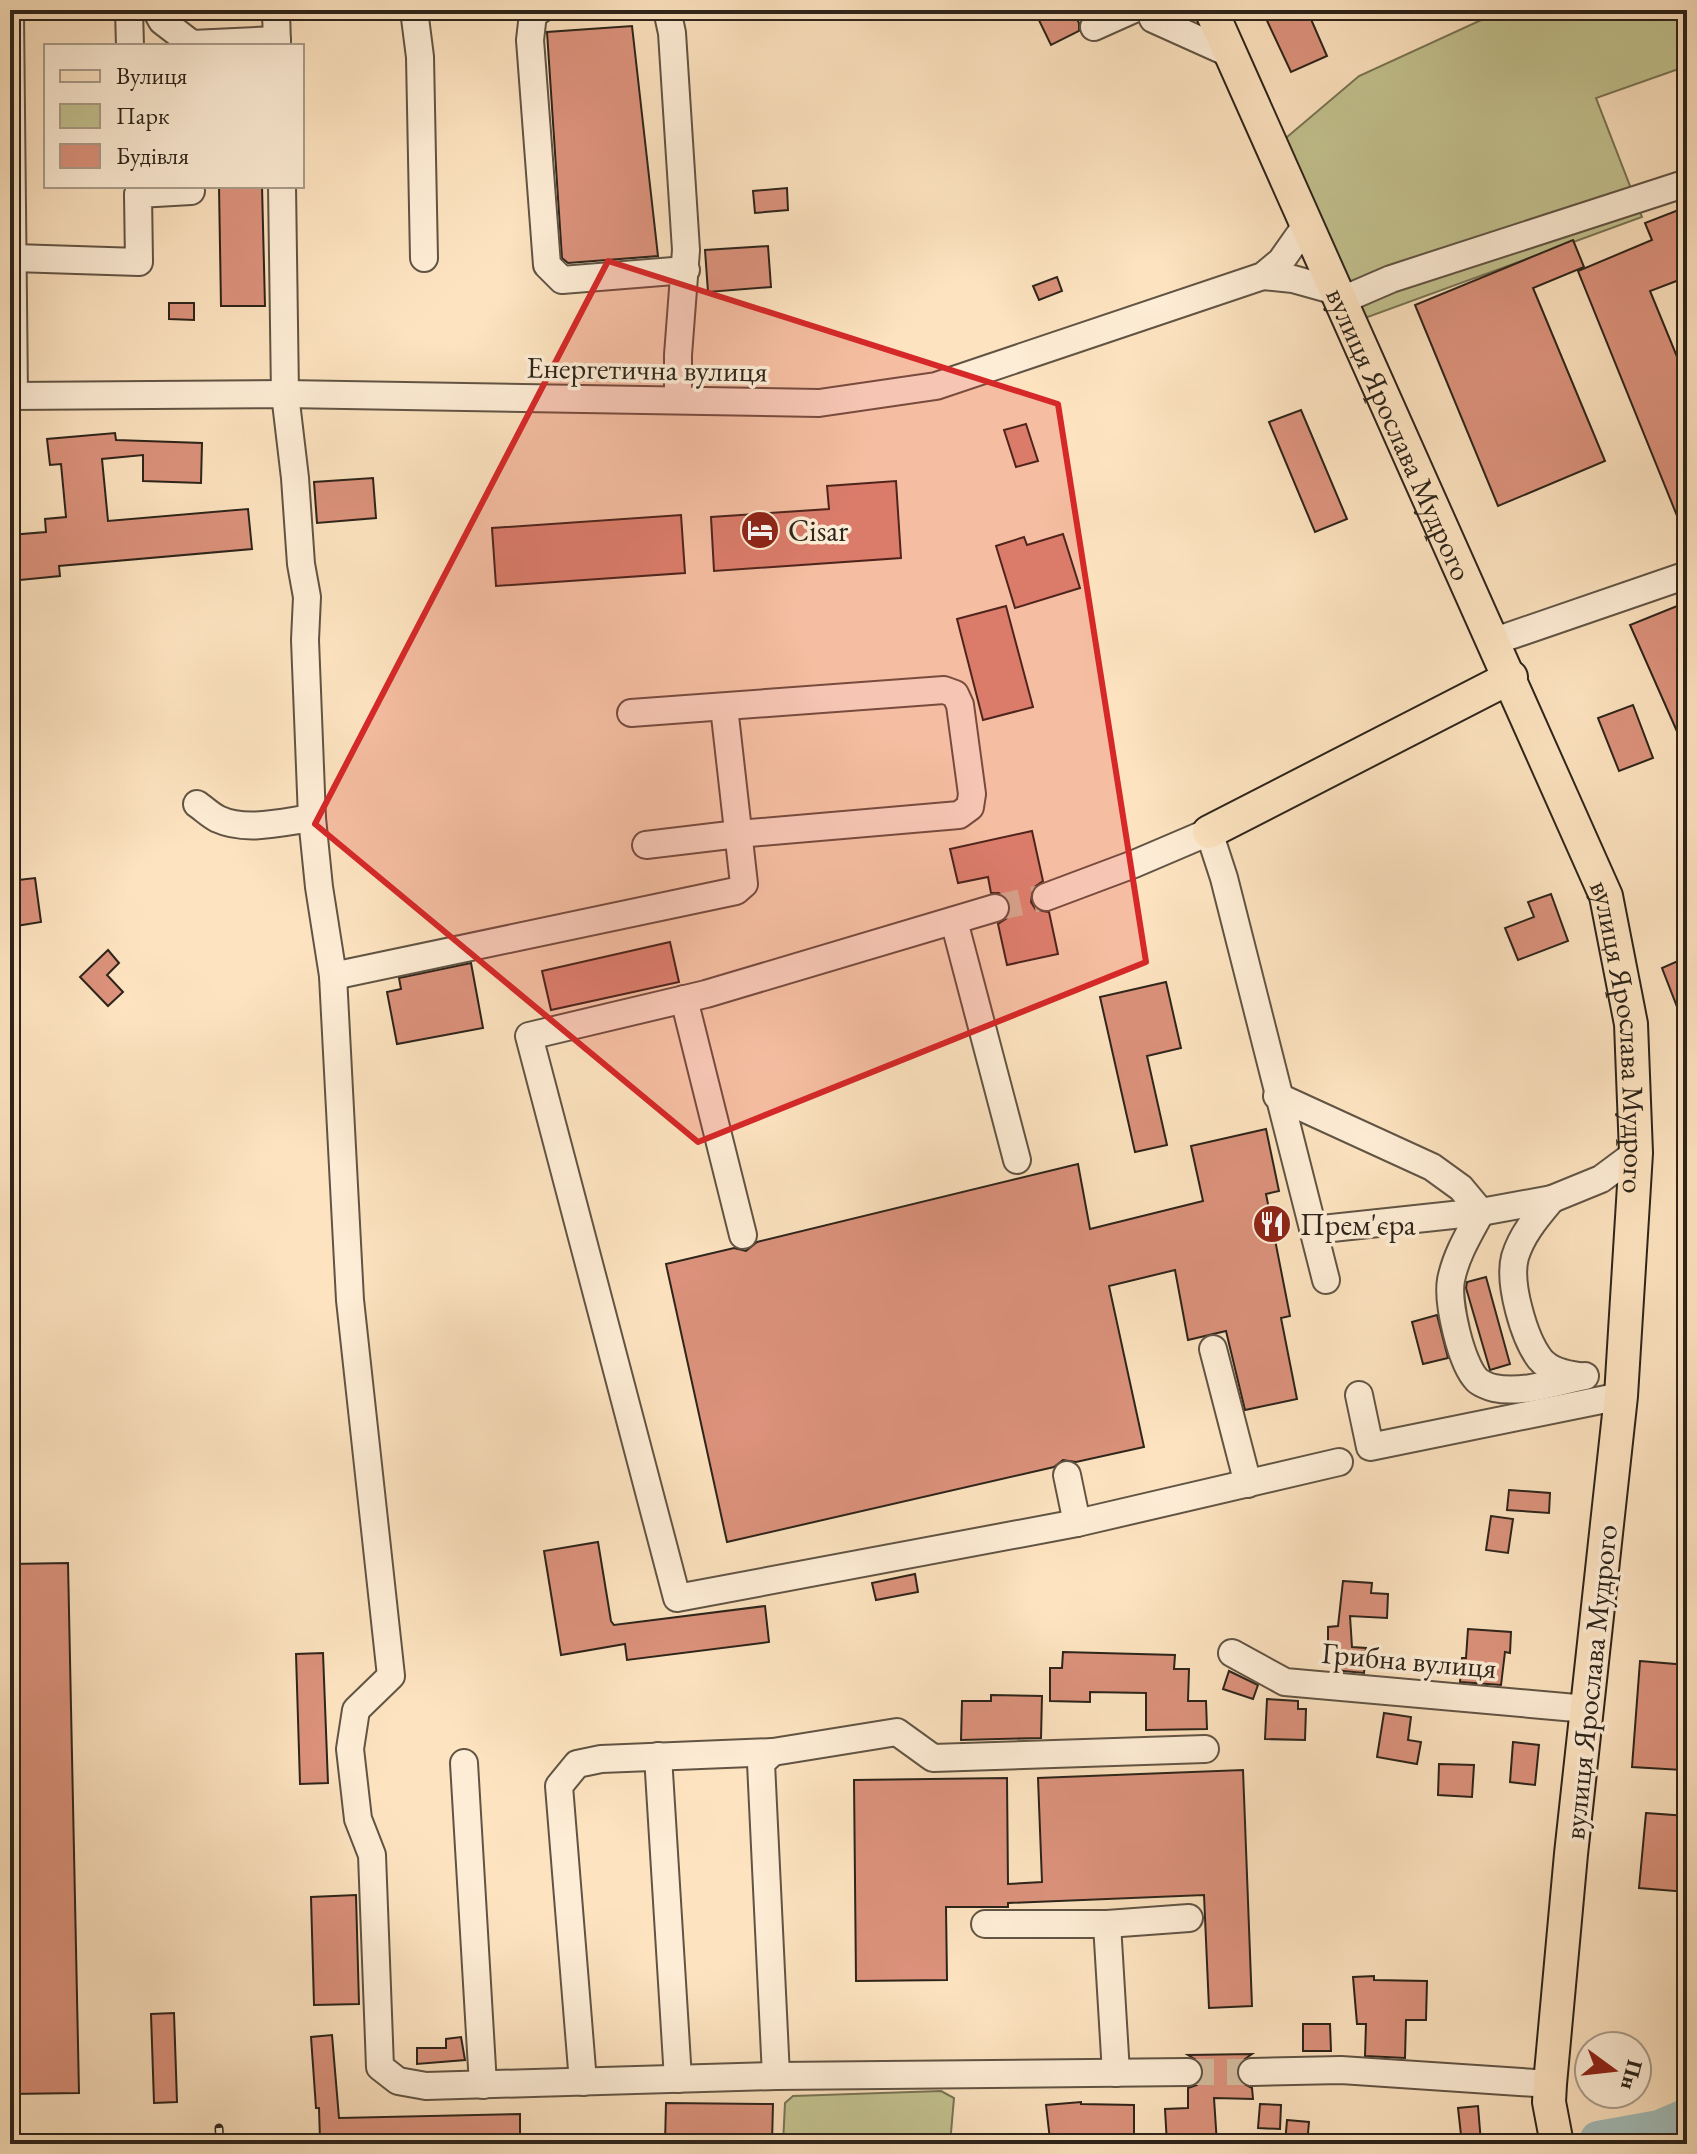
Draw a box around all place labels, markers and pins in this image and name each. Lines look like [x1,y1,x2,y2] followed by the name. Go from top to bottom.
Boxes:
[739,509,781,551] hotel icon: Cisar
[788,511,848,550] place label: Cisar
[1251,1203,1293,1245] restaurant icon: Прем'єра
[1300,1205,1416,1244] place label: Прем'єра

